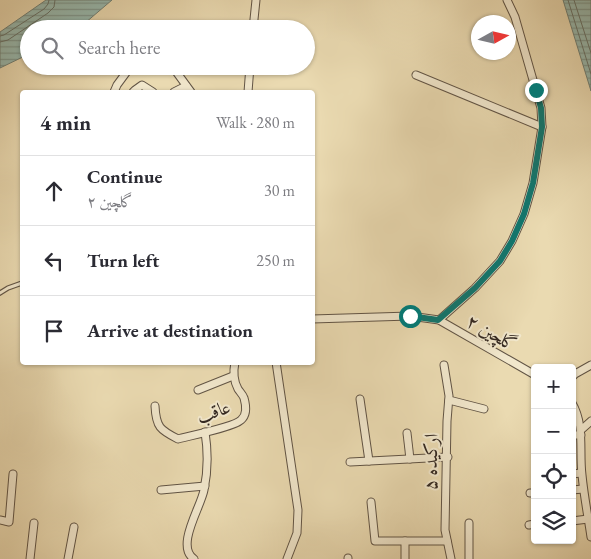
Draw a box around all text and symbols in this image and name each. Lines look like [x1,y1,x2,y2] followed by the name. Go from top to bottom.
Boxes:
[471,15,516,60] north arrow
[20,20,315,75] search box
[38,34,66,62] icon: search
[78,35,160,60] text: Search here
[525,79,548,102] route end
[40,109,91,136] text: 4 min
[216,112,295,133] text: Walk · 280 m
[87,164,162,189] text: Continue
[40,177,68,205] icon: ahead
[264,180,295,201] text: 30 m
[87,191,133,212] text: گلچین ۲
[40,247,68,275] icon: left
[87,248,159,273] text: Turn left
[256,250,295,271] text: 250 m
[399,305,422,328] route start
[461,308,522,358] street label: گلچین ۲
[40,317,68,345] icon: arrive
[87,318,253,343] text: Arrive at destination
[531,364,576,544] map controls
[531,364,576,409] button: +
[193,394,233,429] street label: عاقب
[531,409,576,454] button: −
[418,433,443,491] street label: ارکیده ۵
[531,454,576,499] button: locate
[531,499,576,544] button: layers

